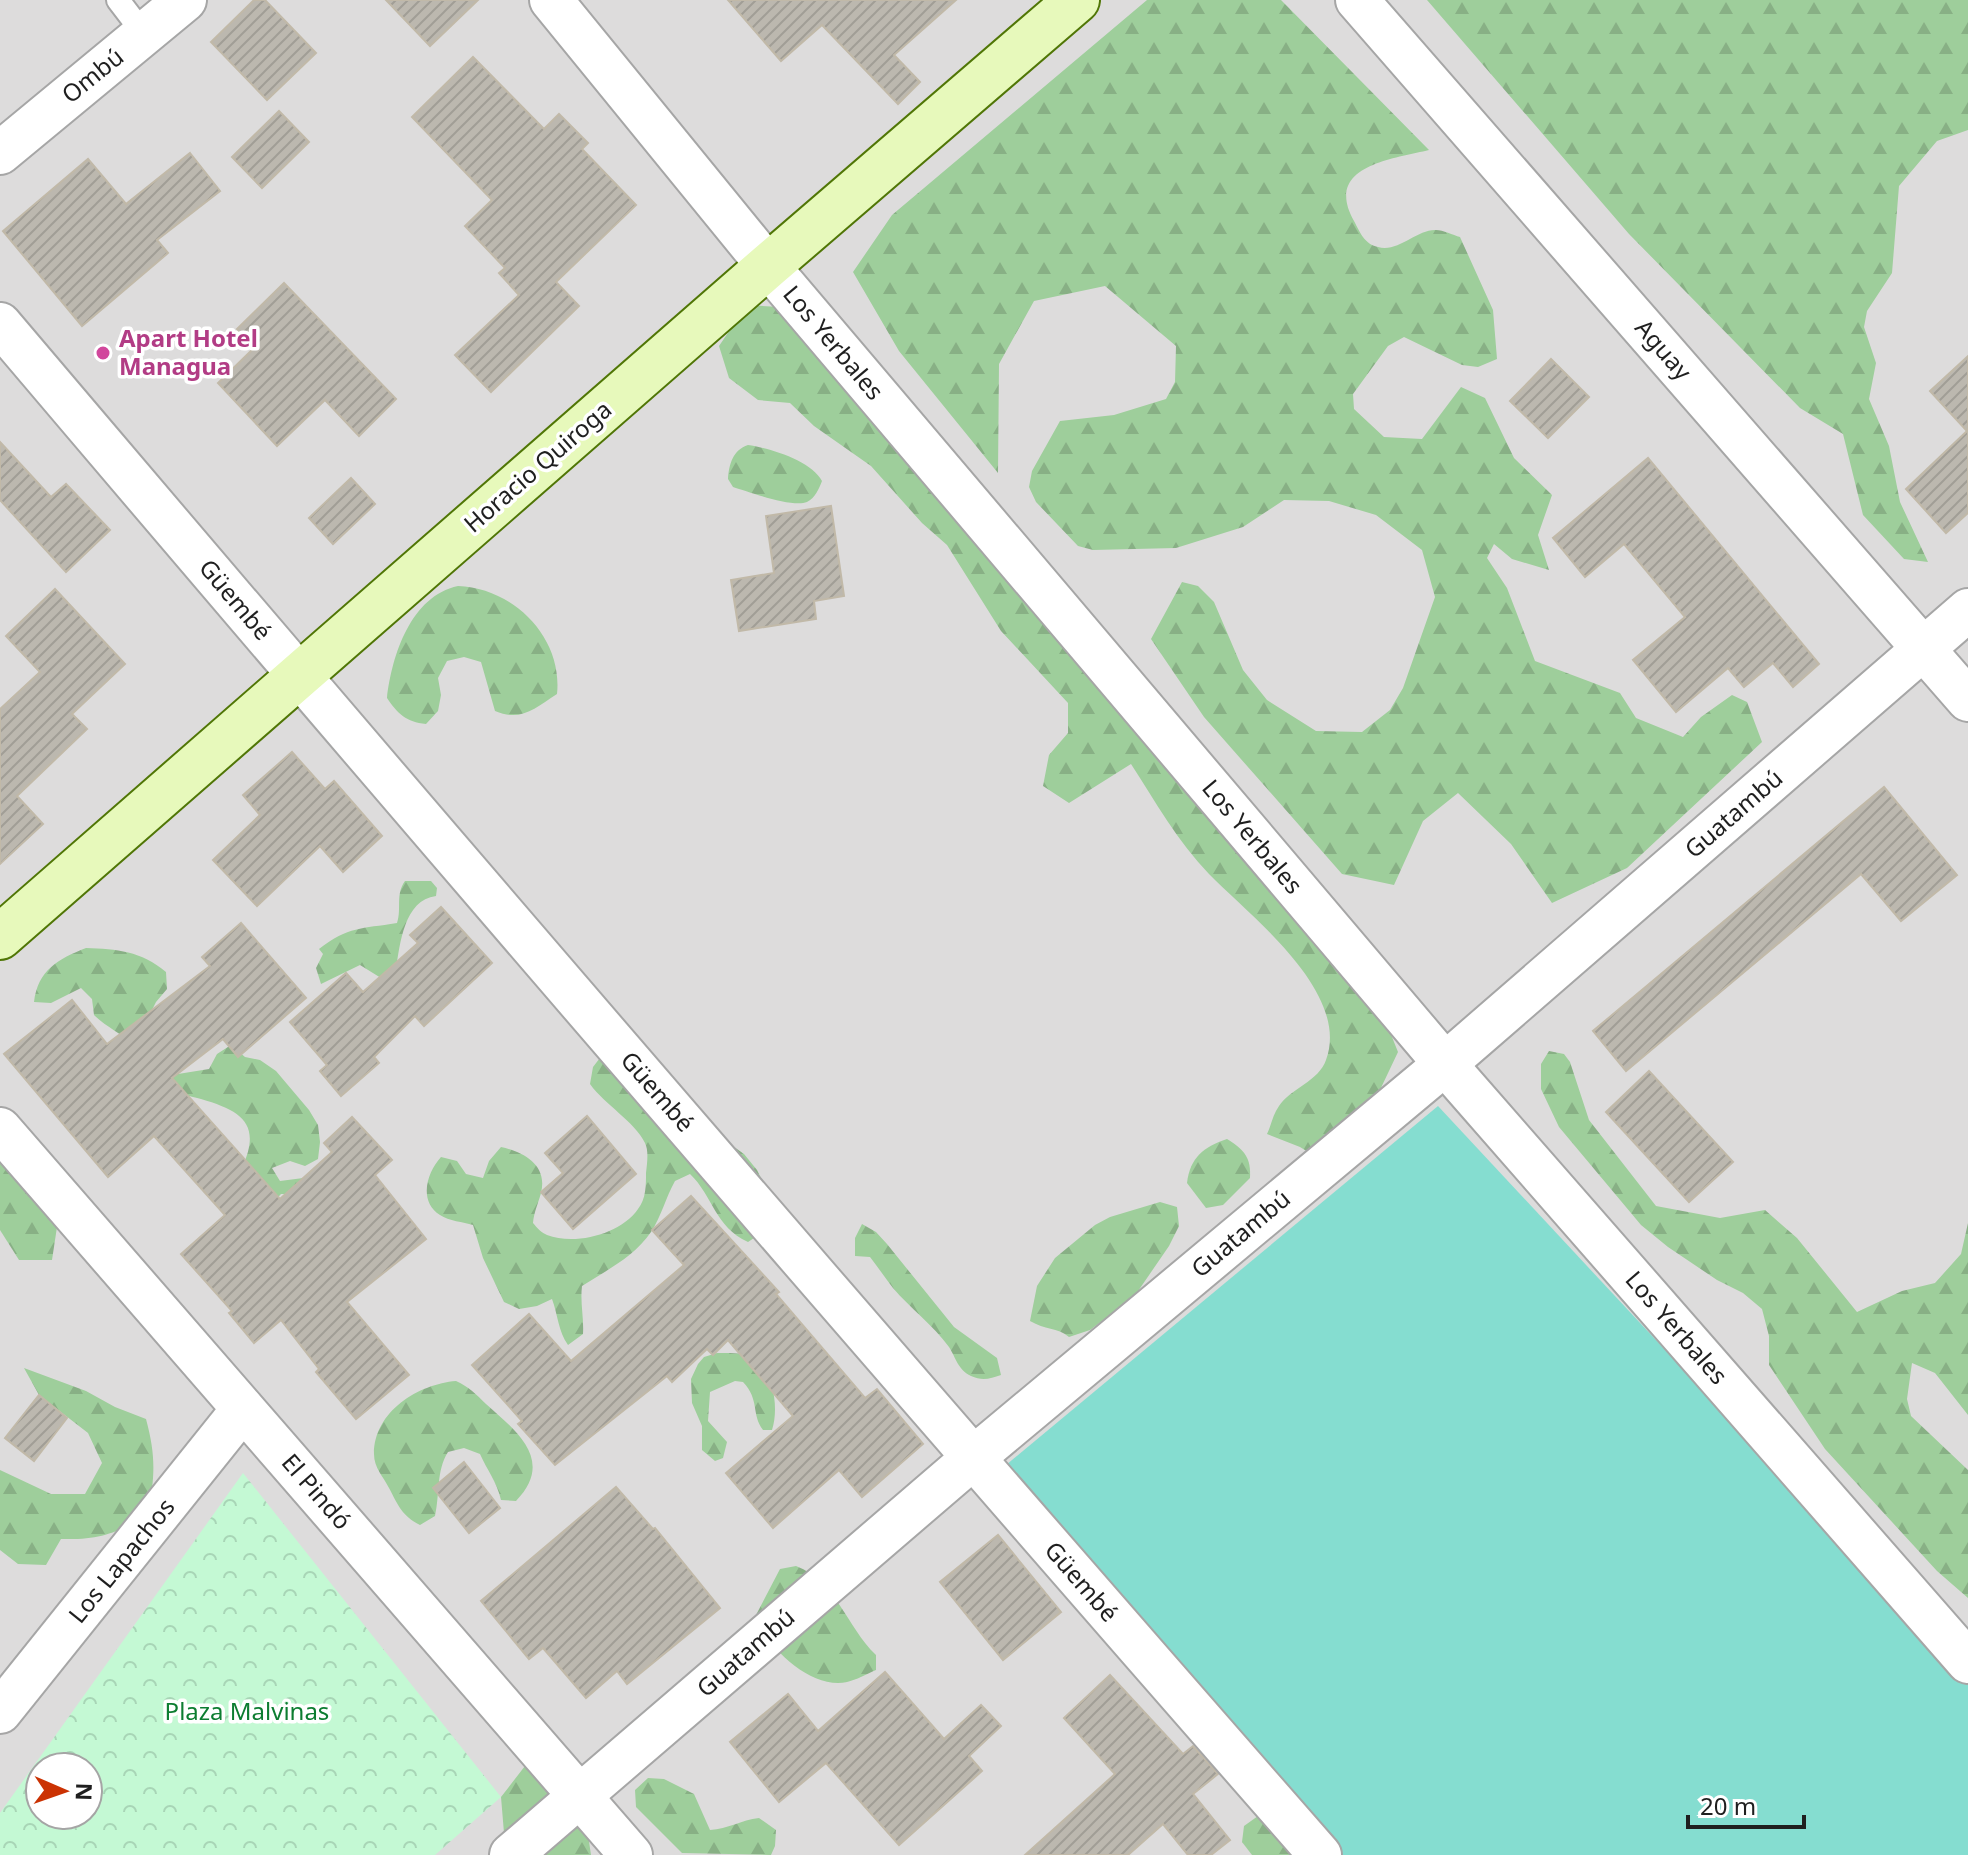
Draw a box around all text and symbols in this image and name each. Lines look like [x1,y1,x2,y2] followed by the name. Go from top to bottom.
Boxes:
[54,40,130,110] street label: Ombú
[776,278,892,406] street label: Los Yerbales
[1629,312,1700,387] street label: Aguay
[119,321,258,382] place label: Apart Hotel Managua
[94,344,112,362] marker: Apart Hotel Managua
[456,393,618,539] street label: Horacio Quiroga
[192,551,280,647] street label: Güembé
[1677,761,1789,865] street label: Guatambú
[1195,772,1311,900] street label: Los Yerbales
[614,1044,702,1138] street label: Güembé
[1183,1182,1297,1284] street label: Guatambú
[1619,1263,1736,1391] street label: Los Yerbales
[275,1446,359,1536] street label: El Pindó
[60,1491,181,1629] street label: Los Lapachos
[1038,1534,1126,1628] street label: Güembé
[689,1600,801,1704] street label: Guatambú
[165,1694,329,1727] park label: Plaza Malvinas
[24,1751,104,1831] north arrow
[1688,1779,1804,1829] scale bar
[70,1782,100,1801] text: N
[1700,1789,1756,1822] text: 20 m

